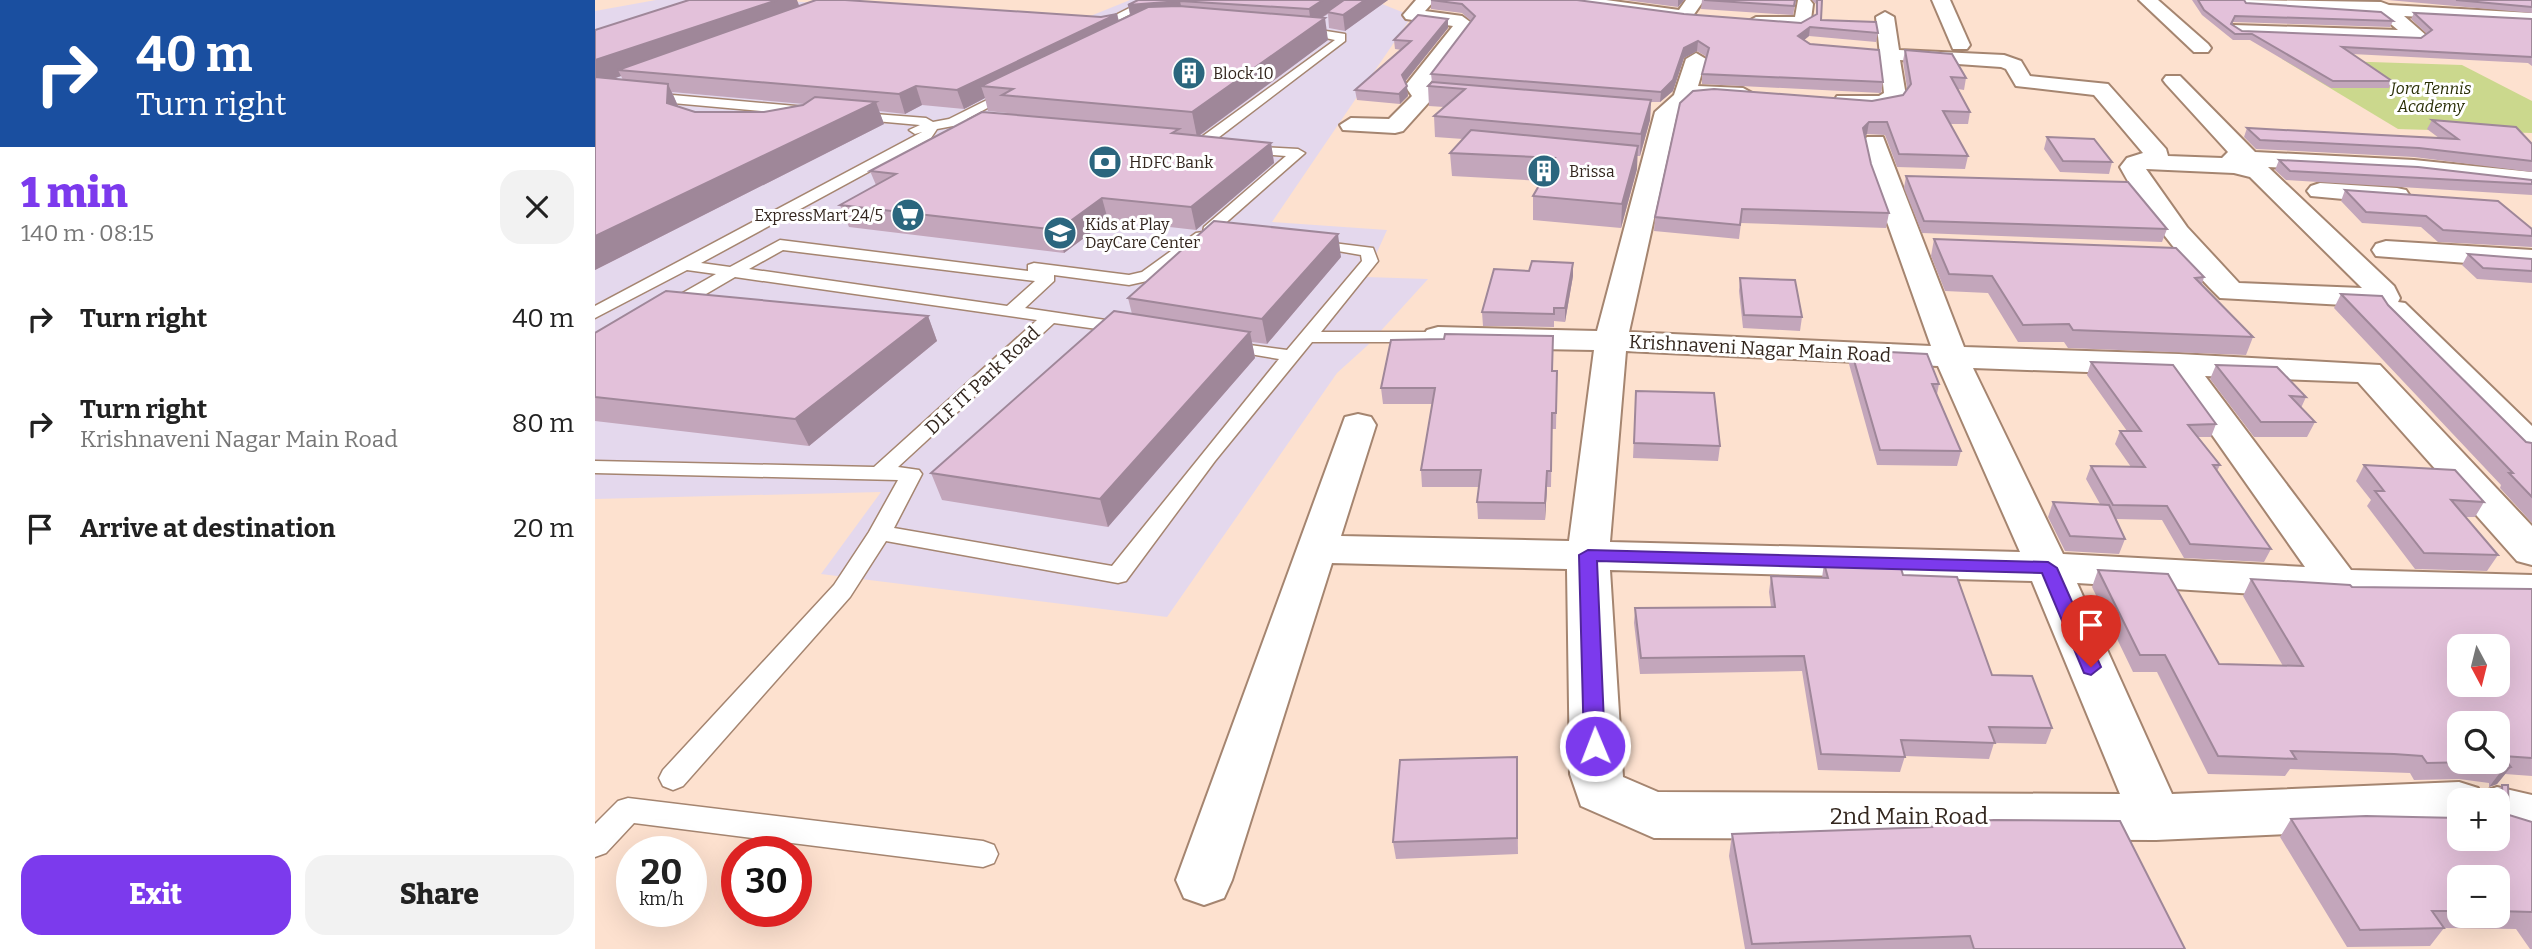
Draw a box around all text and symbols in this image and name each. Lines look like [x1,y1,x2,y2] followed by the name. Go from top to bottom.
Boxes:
[136,25,253,84] text: 40 m
[21,28,112,119] icon: right
[1170,54,1208,92] building icon: Block 10
[1213,64,1274,83] place label: Block 10
[2389,79,2472,116] park label: Jora Tennis Academy
[136,85,287,123] text: Turn right
[1086,143,1124,181] bank icon: HDFC Bank
[1525,152,1563,190] building icon: Brissa
[1129,153,1213,172] place label: HDFC Bank
[1569,162,1615,181] place label: Brissa
[21,168,128,218] text: 1 min
[500,170,574,244] button: close
[889,196,927,234] supermarket icon: ExpressMart 24/5
[754,206,883,225] place label: ExpressMart 24/5
[1041,214,1079,252] school or university icon: Kids at Play DayCare Center
[1085,215,1200,252] place label: Kids at Play DayCare Center
[21,219,154,247] text: 140 m · 08:15
[21,300,59,338] icon: right
[80,303,207,334] text: Turn right
[512,303,574,334] text: 40 m
[920,321,1044,439] street label: DLF IT Park Road
[1628,330,1892,367] street label: Krishnaveni Nagar Main Road
[80,394,207,425] text: Turn right
[21,405,59,443] icon: right
[512,408,574,439] text: 80 m
[80,425,398,453] text: Krishnaveni Nagar Main Road
[21,510,59,548] icon: arrive
[80,513,335,544] text: Arrive at destination
[513,513,574,544] text: 20 m
[2061,595,2121,667] pin
[2072,606,2110,644] icon: arrive
[2447,634,2509,696] north arrow
[2447,634,2510,928] map controls
[1558,709,1632,783] position arrow
[2447,711,2510,774] button: search
[2447,788,2510,851] button: +
[1830,802,1988,830] street label: 2nd Main Road
[721,836,812,927] speed limit sign: 30
[641,851,682,893] text: 20
[21,855,291,935] button: Exit
[305,855,574,935] button: Share
[2447,865,2510,928] button: −
[639,888,684,910] text: km/h

